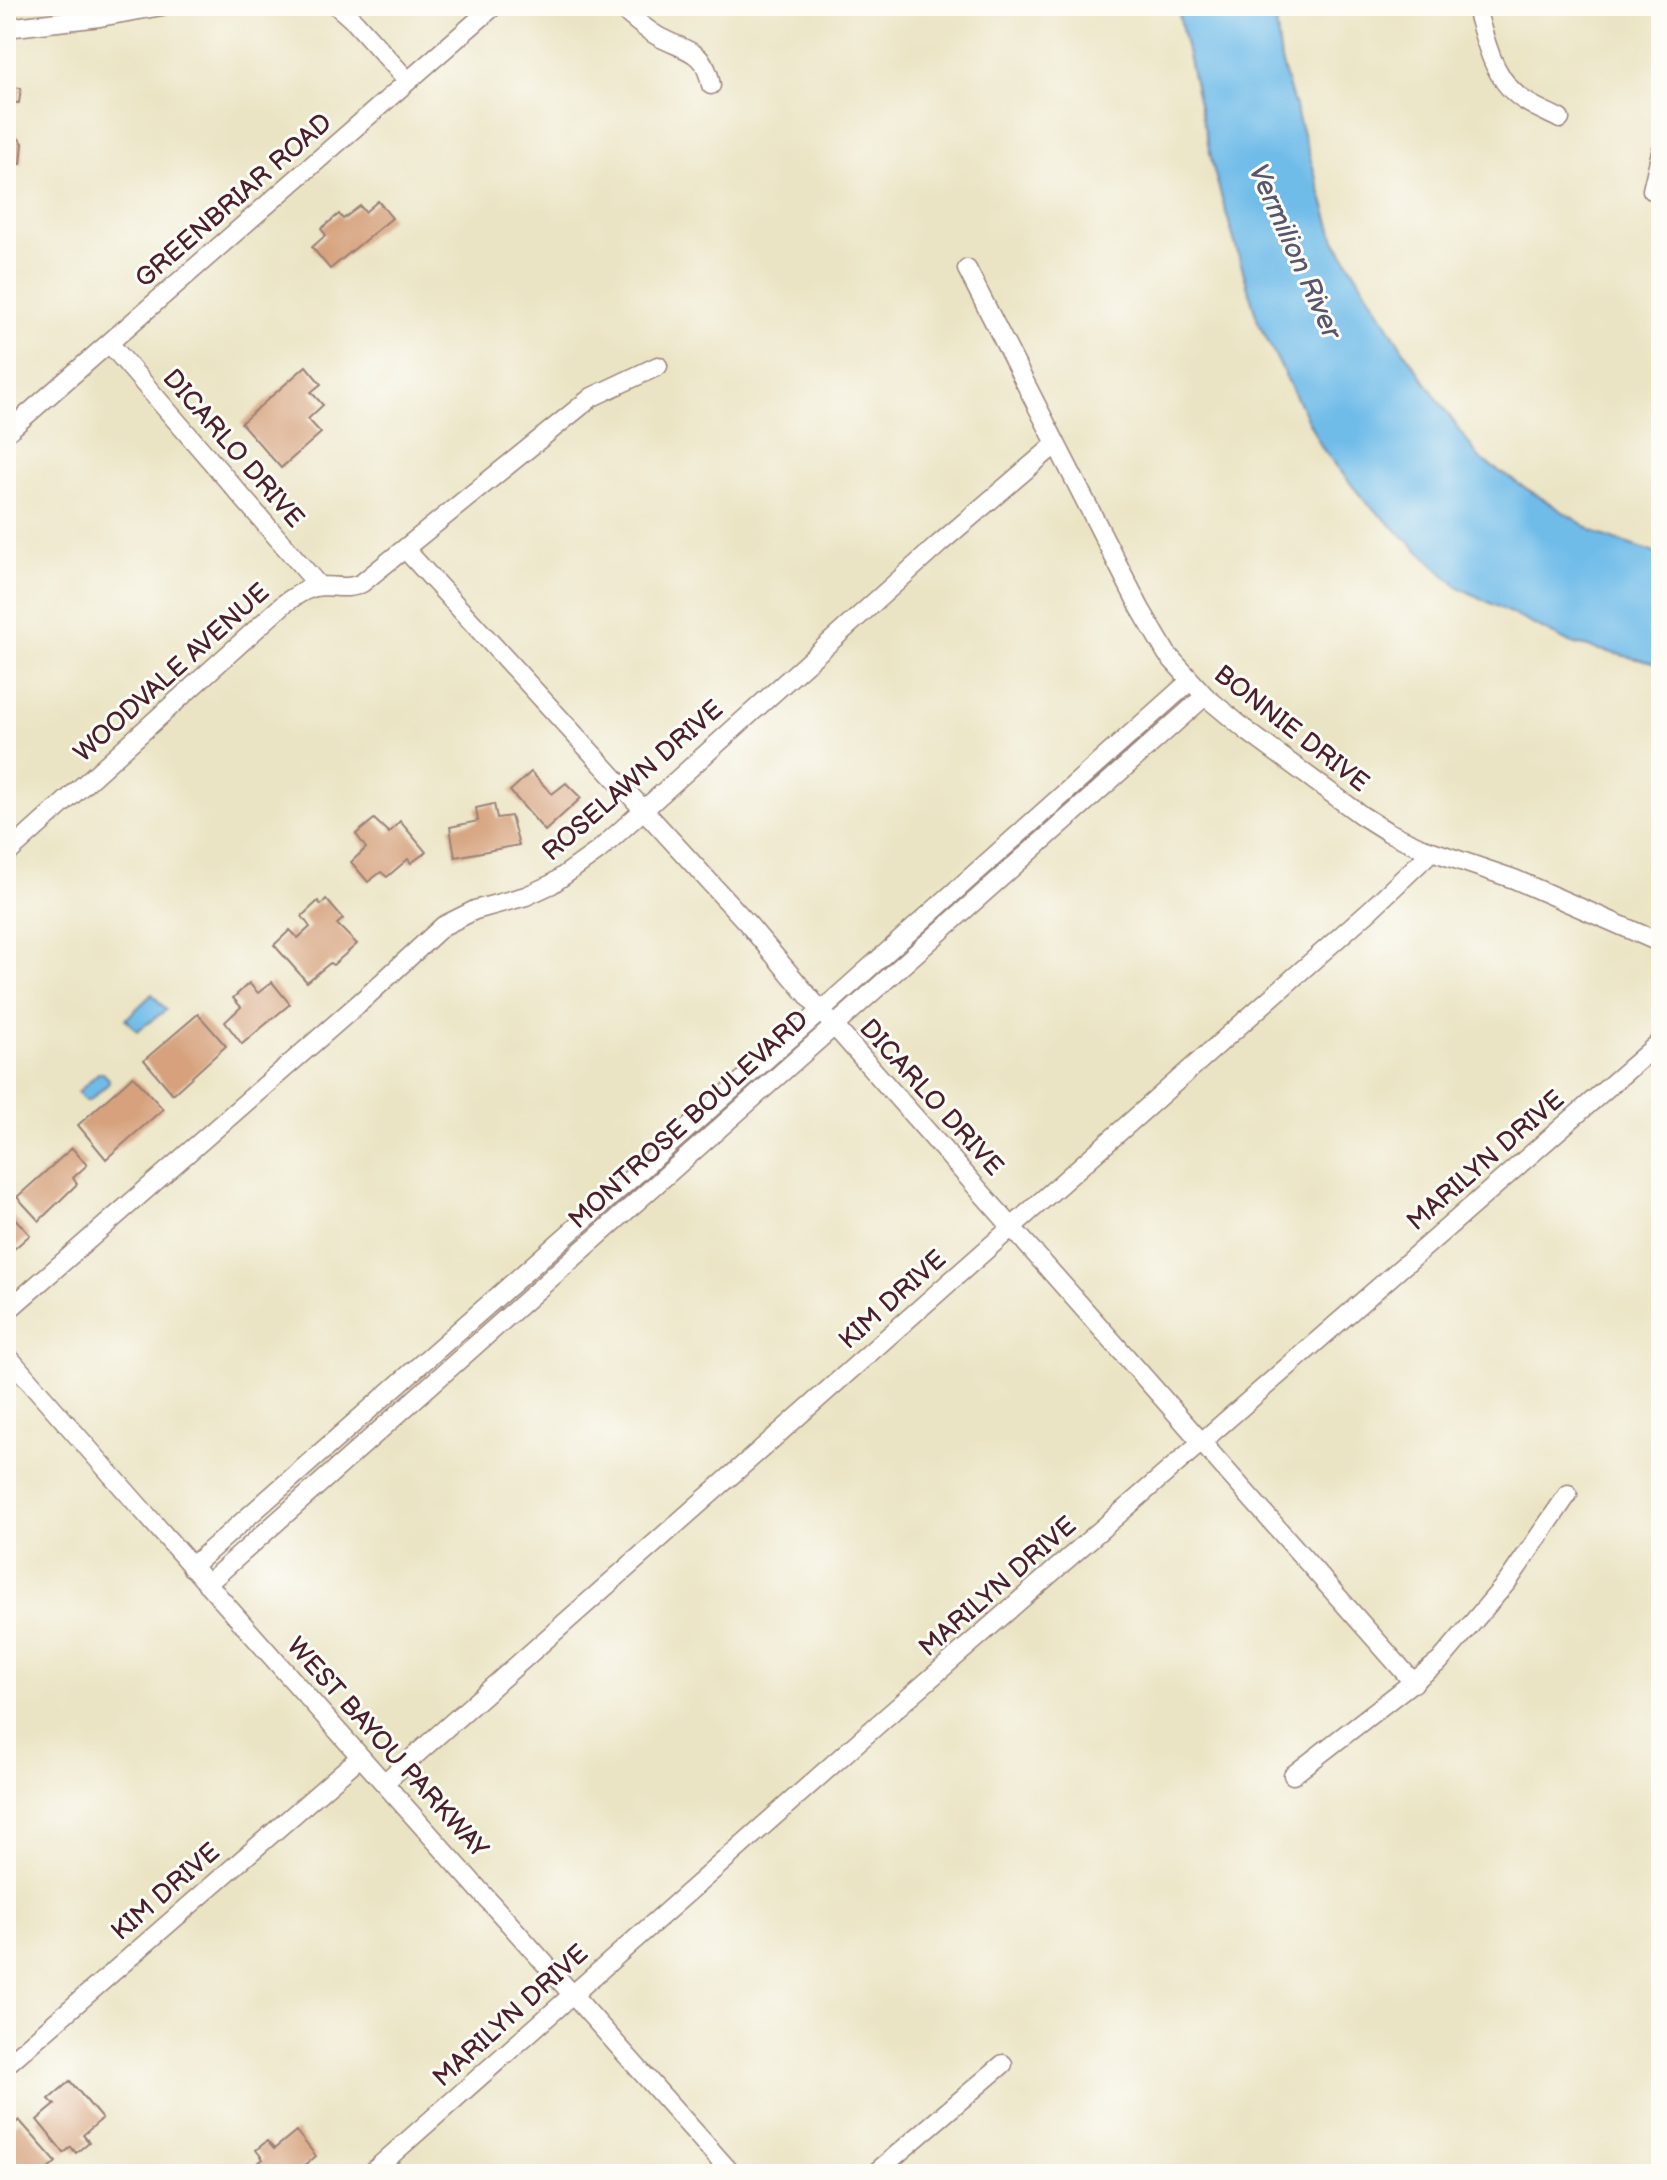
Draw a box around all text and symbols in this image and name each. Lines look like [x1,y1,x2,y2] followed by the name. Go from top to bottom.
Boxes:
[130,107,338,295] street label: GREENBRIAR ROAD
[1241,159,1349,346] water label: Vermilion River
[156,363,310,534] street label: DICARLO DRIVE
[68,577,276,769] street label: WOODVALE AVENUE
[1208,659,1375,799] street label: BONNIE DRIVE
[536,694,730,868] street label: ROSELAWN DRIVE
[563,1004,815,1236] street label: MONTROSE BOULEVARD
[853,1013,1009,1183] street label: DICARLO DRIVE
[1401,1084,1571,1238] street label: MARILYN DRIVE
[833,1244,953,1356] street label: KIM DRIVE
[913,1510,1083,1664] street label: MARILYN DRIVE
[280,1631,495,1865] street label: WEST BAYOU PARKWAY
[106,1837,226,1947] street label: KIM DRIVE
[427,1938,595,2094] street label: MARILYN DRIVE

